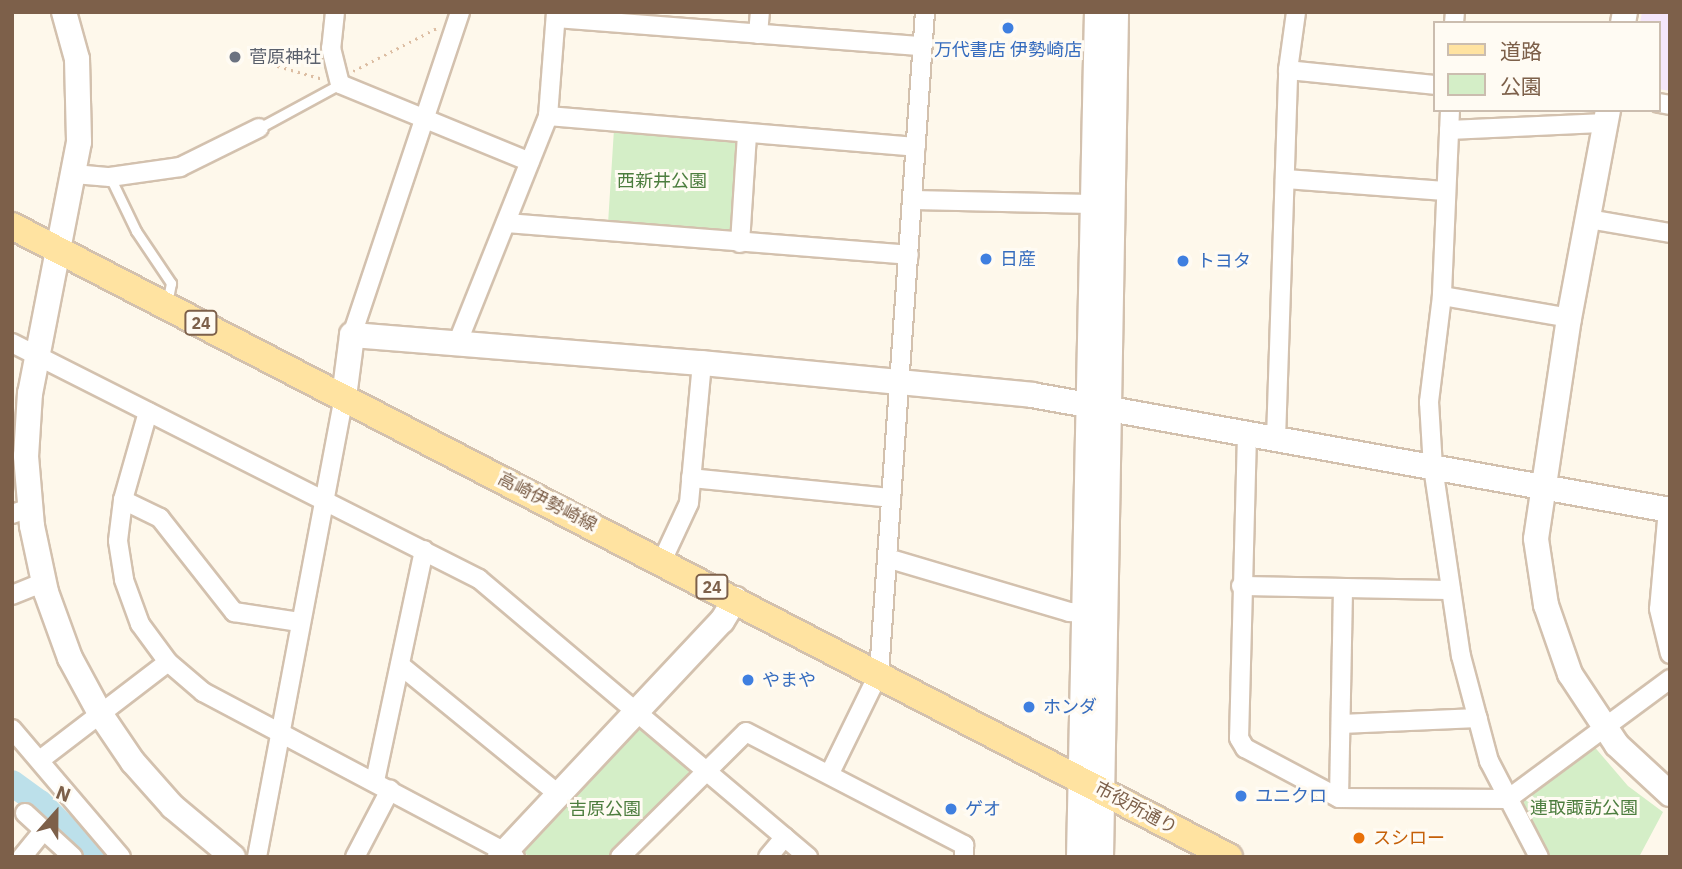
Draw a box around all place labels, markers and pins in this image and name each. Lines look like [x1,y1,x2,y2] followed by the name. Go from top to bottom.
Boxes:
[1000,20,1016,36] marker: 万代書店 伊勢崎店
[934,39,1082,61] place label: 万代書店 伊勢崎店
[249,46,321,68] place label: 菅原神社
[227,49,243,65] marker: 菅原神社
[1000,248,1036,270] place label: 日産
[1197,250,1251,272] place label: トヨタ
[978,251,994,267] marker: 日産
[1175,253,1191,269] marker: トヨタ
[762,669,816,691] place label: やまや
[740,672,756,688] marker: やまや
[1043,696,1097,718] place label: ホンダ
[1021,699,1037,715] marker: ホンダ
[1255,785,1327,807] place label: ユニクロ
[1233,788,1249,804] marker: ユニクロ
[965,798,1001,820] place label: ゲオ
[943,801,959,817] marker: ゲオ
[1373,827,1445,849] place label: スシロー
[1351,830,1367,846] marker: スシロー

